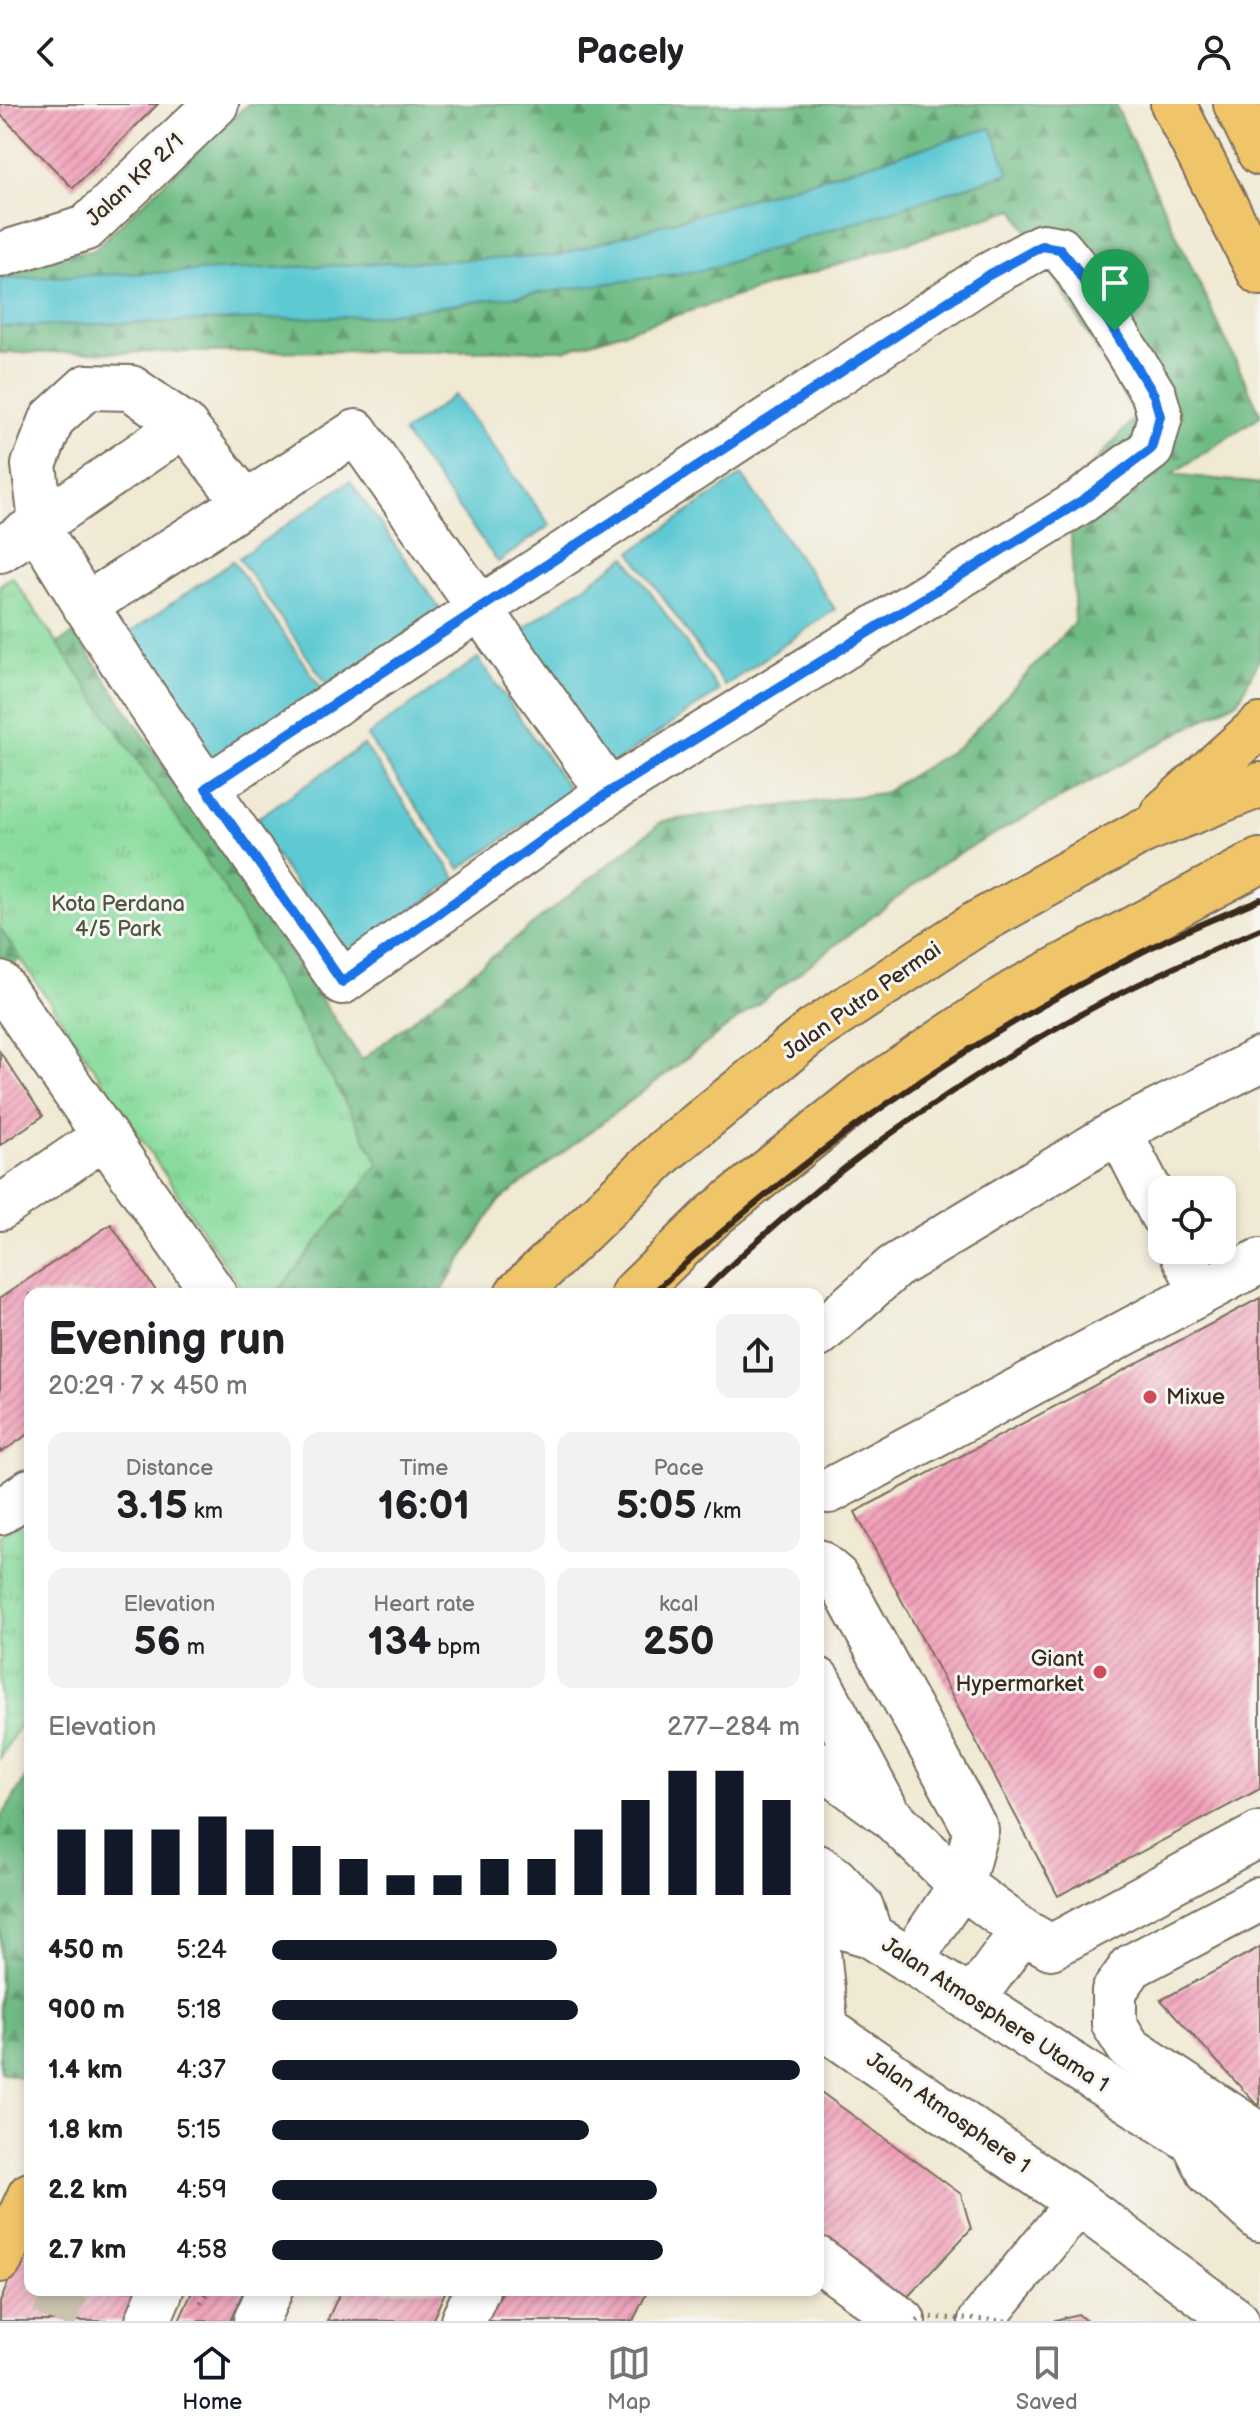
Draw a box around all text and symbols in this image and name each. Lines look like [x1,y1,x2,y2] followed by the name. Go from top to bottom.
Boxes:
[24,30,68,74] icon: back
[1192,30,1236,74] icon: person
[576,31,684,74] text: Pacely
[80,128,190,232] street label: Jalan KP 2/1
[1081,249,1149,331] pin
[1093,261,1137,305] icon: arrive
[51,891,185,943] park label: Kota Perdana 4/5 Park
[777,936,947,1066] street label: Jalan Putra Permai
[1148,1176,1236,1264] map controls
[1148,1176,1236,1264] button: locate
[48,1314,285,1367] text: Evening run
[716,1314,800,1398] button: share
[48,1371,248,1402] text: 20:29 · 7 × 450 m
[1166,1384,1225,1411] place label: Mixue
[1141,1388,1159,1406] marker: Mixue
[125,1455,213,1482] text: Distance
[400,1455,448,1482] text: Time
[654,1455,704,1482] text: Pace
[116,1482,188,1530] text: 3.15
[378,1482,470,1530] text: 16:01
[616,1482,697,1530] text: 5:05
[188,1498,223,1525] text: km
[697,1498,741,1525] text: /km
[123,1591,215,1618] text: Elevation
[373,1591,475,1618] text: Heart rate
[659,1591,698,1618] text: kcal
[134,1618,181,1666] text: 56
[367,1618,431,1666] text: 134
[643,1618,715,1666] text: 250
[181,1634,205,1661] text: m
[431,1634,481,1661] text: bpm
[955,1646,1084,1698] place label: Giant Hypermarket
[1091,1663,1109,1681] marker: Giant Hypermarket
[48,1712,156,1743] text: Elevation
[667,1712,800,1743] text: 277–284 m
[877,1932,1113,2098] street label: Jalan Atmosphere Utama 1
[48,1935,124,1966] text: 450 m
[176,1935,227,1966] text: 5:24
[48,1995,125,2026] text: 900 m
[176,1995,221,2026] text: 5:18
[861,2046,1035,2180] street label: Jalan Atmosphere 1
[48,2055,123,2086] text: 1.4 km
[176,2055,226,2086] text: 4:37
[48,2115,123,2146] text: 1.8 km
[176,2115,221,2146] text: 5:15
[48,2175,128,2206] text: 2.2 km
[176,2175,227,2206] text: 4:59
[48,2235,126,2266] text: 2.7 km
[176,2235,227,2266] text: 4:58
[182,2341,242,2416] tab: Home
[607,2341,651,2416] tab: Map
[1016,2341,1078,2416] tab: Saved

